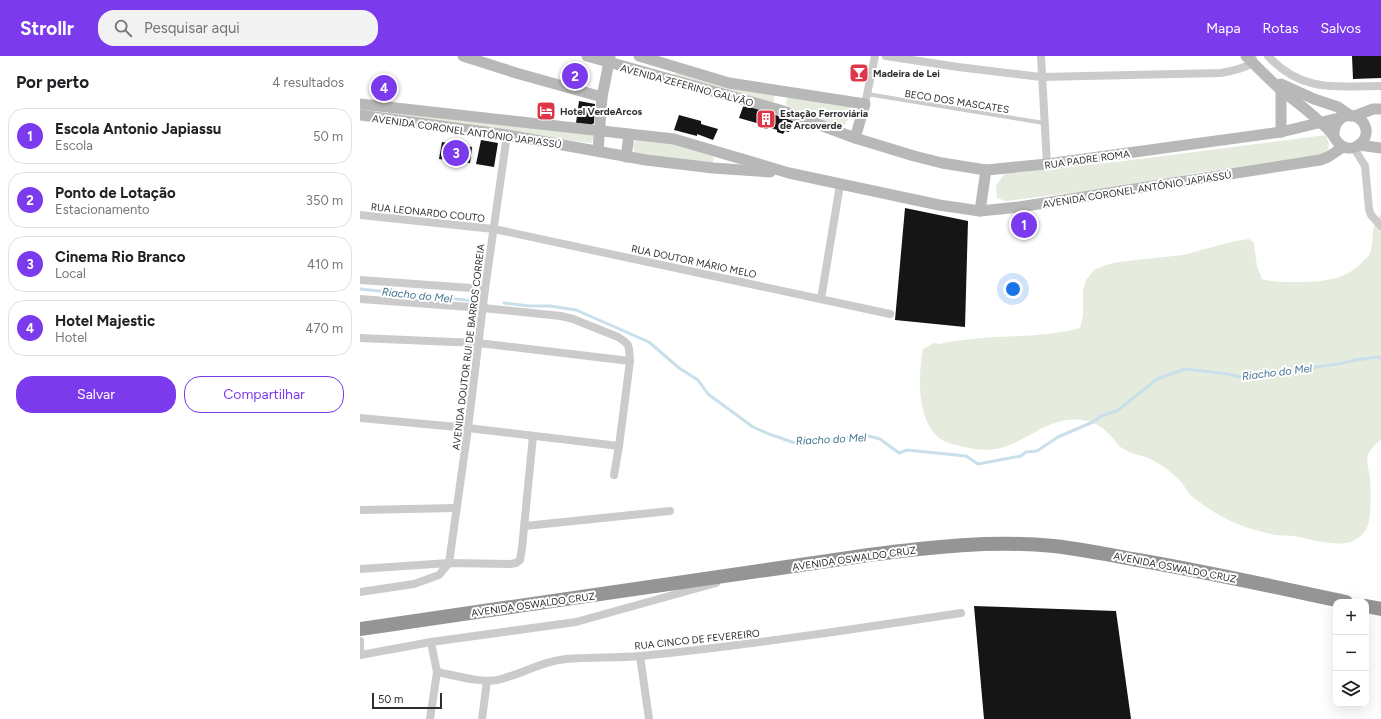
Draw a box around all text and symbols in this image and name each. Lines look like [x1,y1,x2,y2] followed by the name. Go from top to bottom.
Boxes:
[98,10,378,46] search box
[20,17,74,40] text: Strollr
[112,17,134,39] icon: search
[144,19,240,37] text: Pesquisar aqui
[1206,20,1241,37] text: Mapa
[1263,20,1298,37] text: Rotas
[1320,20,1361,37] text: Salvos
[562,61,588,91] pin: 2
[619,61,755,110] street label: AVENIDA ZEFERINO GALVÃO
[848,62,870,84] bar icon: Madeira de Lei
[873,67,940,80] place label: Madeira de Lei
[16,72,89,92] text: Por perto
[371,73,397,103] pin: 4
[272,75,344,90] text: 4 resultados
[904,87,1010,116] street label: BECO DOS MASCATES
[535,100,557,122] hotel icon: Hotel VerdeArcos
[560,105,642,118] place label: Hotel VerdeArcos
[780,107,868,132] place label: Estação Ferroviária de Arcoverde
[755,108,777,130] building icon: Estação Ferroviária de Arcoverde
[371,112,562,151] street label: AVENIDA CORONEL ANTÔNIO JAPIASSÚ
[55,120,221,138] text: Escola Antonio Japiassu
[27,129,33,144] text: 1
[313,129,343,144] text: 50 m
[55,138,93,153] text: Escola
[443,138,469,168] pin: 3
[1044,147,1131,172] street label: RUA PADRE ROMA
[1042,168,1232,211] street label: AVENIDA CORONEL ANTÔNIO JAPIASSÚ
[55,184,176,202] text: Ponto de Lotação
[26,193,34,208] text: 2
[306,193,343,208] text: 350 m
[370,200,486,225] street label: RUA LEONARDO COUTO
[55,202,150,217] text: Estacionamento
[1011,210,1037,240] pin: 1
[630,242,758,281] street label: RUA DOUTOR MÁRIO MELO
[449,243,488,451] street label: AVENIDA DOUTOR RUI DE BARROS CORREIA
[55,248,185,266] text: Cinema Rio Branco
[26,257,34,272] text: 3
[307,257,343,272] text: 410 m
[55,266,86,281] text: Local
[1003,279,1023,299] your location
[381,285,453,306] water label: Riacho do Mel
[55,312,155,330] text: Hotel Majestic
[26,321,34,336] text: 4
[305,321,343,336] text: 470 m
[55,330,87,345] text: Hotel
[1241,362,1313,383] water label: Riacho do Mel
[16,376,176,413] button: Salvar
[184,376,344,413] button: Compartilhar
[795,431,867,448] water label: Riacho do Mel
[791,543,917,574] street label: AVENIDA OSWALDO CRUZ
[1112,549,1237,586] street label: AVENIDA OSWALDO CRUZ
[470,589,596,620] street label: AVENIDA OSWALDO CRUZ
[1333,599,1369,707] map controls
[1333,599,1369,635] button: +
[634,626,761,653] street label: RUA CINCO DE FEVEREIRO
[1333,635,1369,671] button: −
[1333,671,1369,707] button: layers
[372,691,442,710] scale bar
[378,693,403,706] text: 50 m

